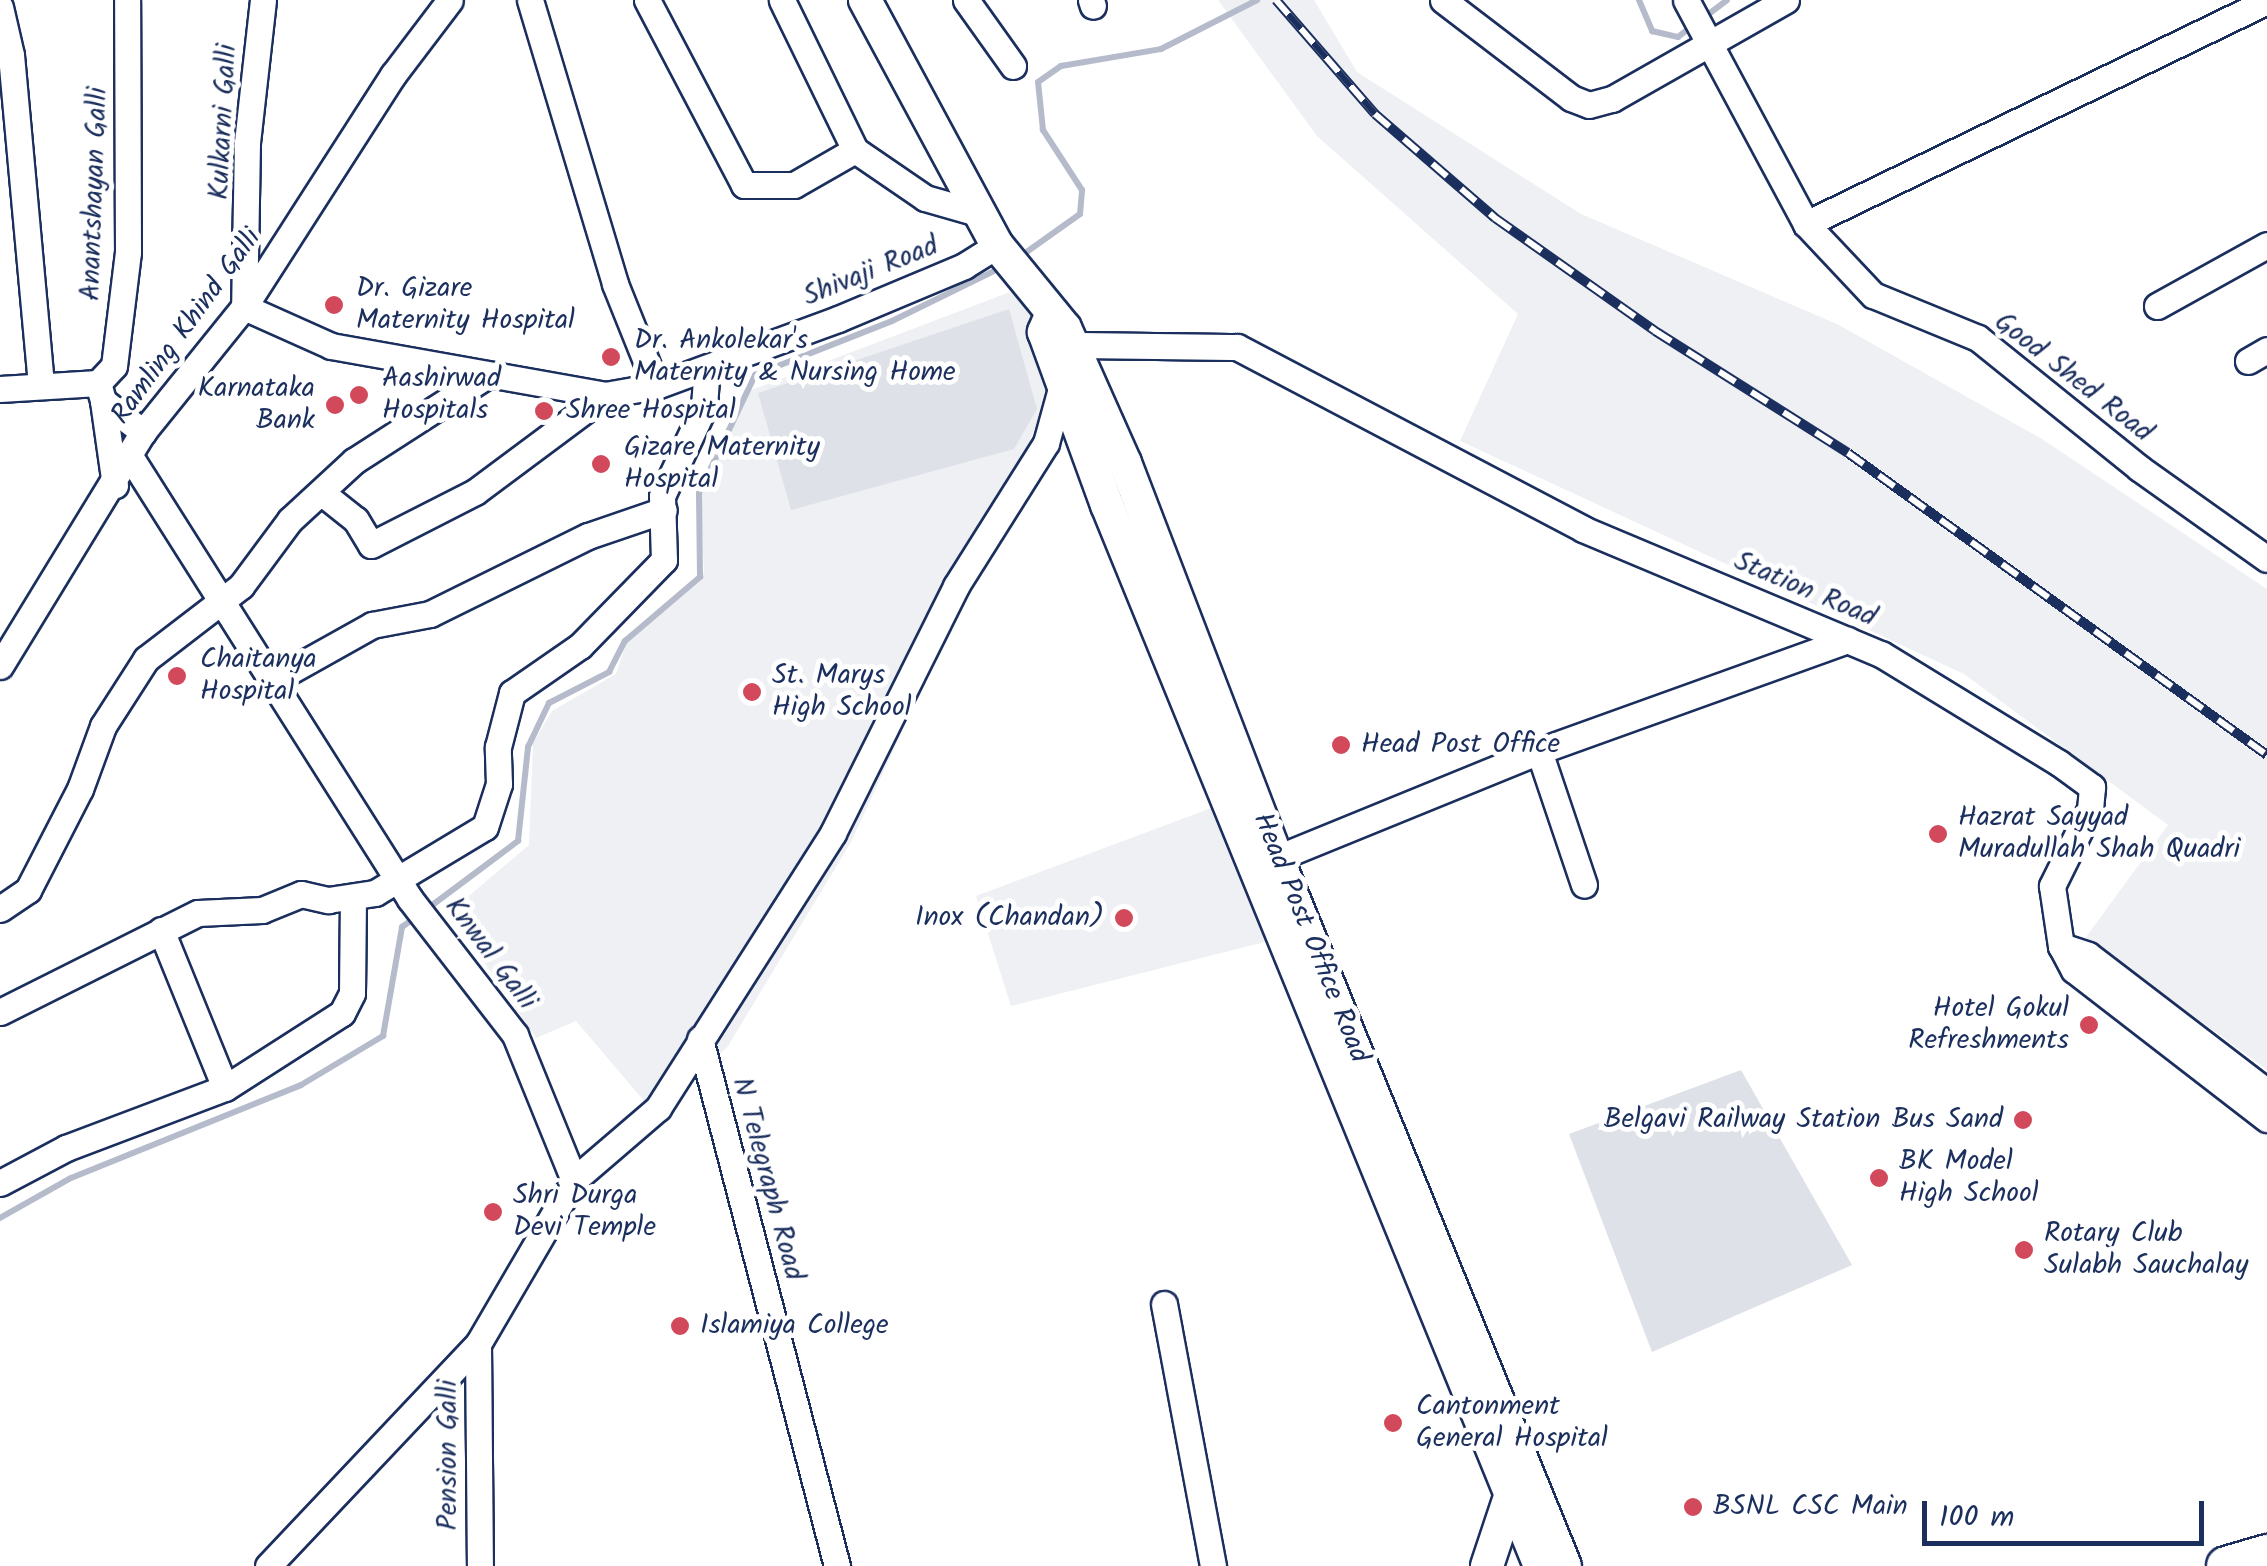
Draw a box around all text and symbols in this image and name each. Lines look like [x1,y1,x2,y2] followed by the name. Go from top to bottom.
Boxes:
[203,43,245,201] street label: Kulkarni Galli
[74,87,116,301] street label: Anantshayan Galli
[105,223,269,431] street label: Ramling Khind Galli
[799,230,943,314] street label: Shivaji Road
[356,272,575,338] place label: Dr. Gizare Maternity Hospital
[321,292,347,318] marker: Dr. Gizare Maternity Hospital
[1987,306,2159,450] street label: Good Shed Road
[634,324,956,390] place label: Dr. Ankolekar's Maternity & Nursing Home
[598,344,624,370] marker: Dr. Ankolekar's Maternity & Nursing Home
[382,362,501,428] place label: Aashirwad Hospitals
[198,372,315,438] place label: Karnataka Bank
[346,382,372,408] marker: Aashirwad Hospitals
[324,394,346,416] marker: Karnataka Bank
[566,394,736,428] place label: Shree Hospital
[531,398,557,424] marker: Shree Hospital
[624,431,820,497] place label: Gizare Maternity Hospital
[588,451,614,477] marker: Gizare Maternity Hospital
[1729,545,1881,635] street label: Station Road
[200,643,317,709] place label: Chaitanya Hospital
[772,659,912,725] place label: St. Marys High School
[164,663,190,689] marker: Chaitanya Hospital
[741,681,763,703] marker: St. Marys High School
[1361,728,1560,762] place label: Head Post Office
[1330,734,1352,756] marker: Head Post Office
[1958,801,2240,867] place label: Hazrat Sayyad Muradullah Shah Quadri
[1245,808,1375,1068] street label: Head Post Office Road
[1927,823,1949,845] marker: Hazrat Sayyad Muradullah Shah Quadri
[437,891,543,1017] street label: Knwal Galli
[915,901,1104,935] place label: Inox (Chandan)
[1113,907,1135,929] marker: Inox (Chandan)
[1908,992,2069,1058] place label: Hotel Gokul Refreshments
[2078,1014,2100,1036] marker: Hotel Gokul Refreshments
[724,1074,810,1284] street label: N Telegraph Road
[1604,1103,2003,1137] place label: Belgavi Railway Station Bus Sand
[2012,1109,2034,1131] marker: Belgavi Railway Station Bus Sand
[1899,1145,2039,1211] place label: BK Model High School
[1868,1167,1890,1189] marker: BK Model High School
[513,1179,656,1245] place label: Shri Durga Devi Temple
[482,1201,504,1223] marker: Shri Durga Devi Temple
[2044,1217,2248,1283] place label: Rotary Club Sulabh Sauchalay
[2013,1239,2035,1261] marker: Rotary Club Sulabh Sauchalay
[700,1309,889,1343] place label: Islamiya College
[669,1315,691,1337] marker: Islamiya College
[432,1380,466,1530] street label: Pension Galli
[1416,1390,1608,1456] place label: Cantonment General Hospital
[1380,1410,1406,1436] marker: Cantonment General Hospital
[1927,1481,2210,1543] scale bar
[1713,1490,1908,1524] place label: BSNL CSC Main
[1939,1494,2014,1542] text: 100 m
[1682,1496,1704,1518] marker: BSNL CSC Main

